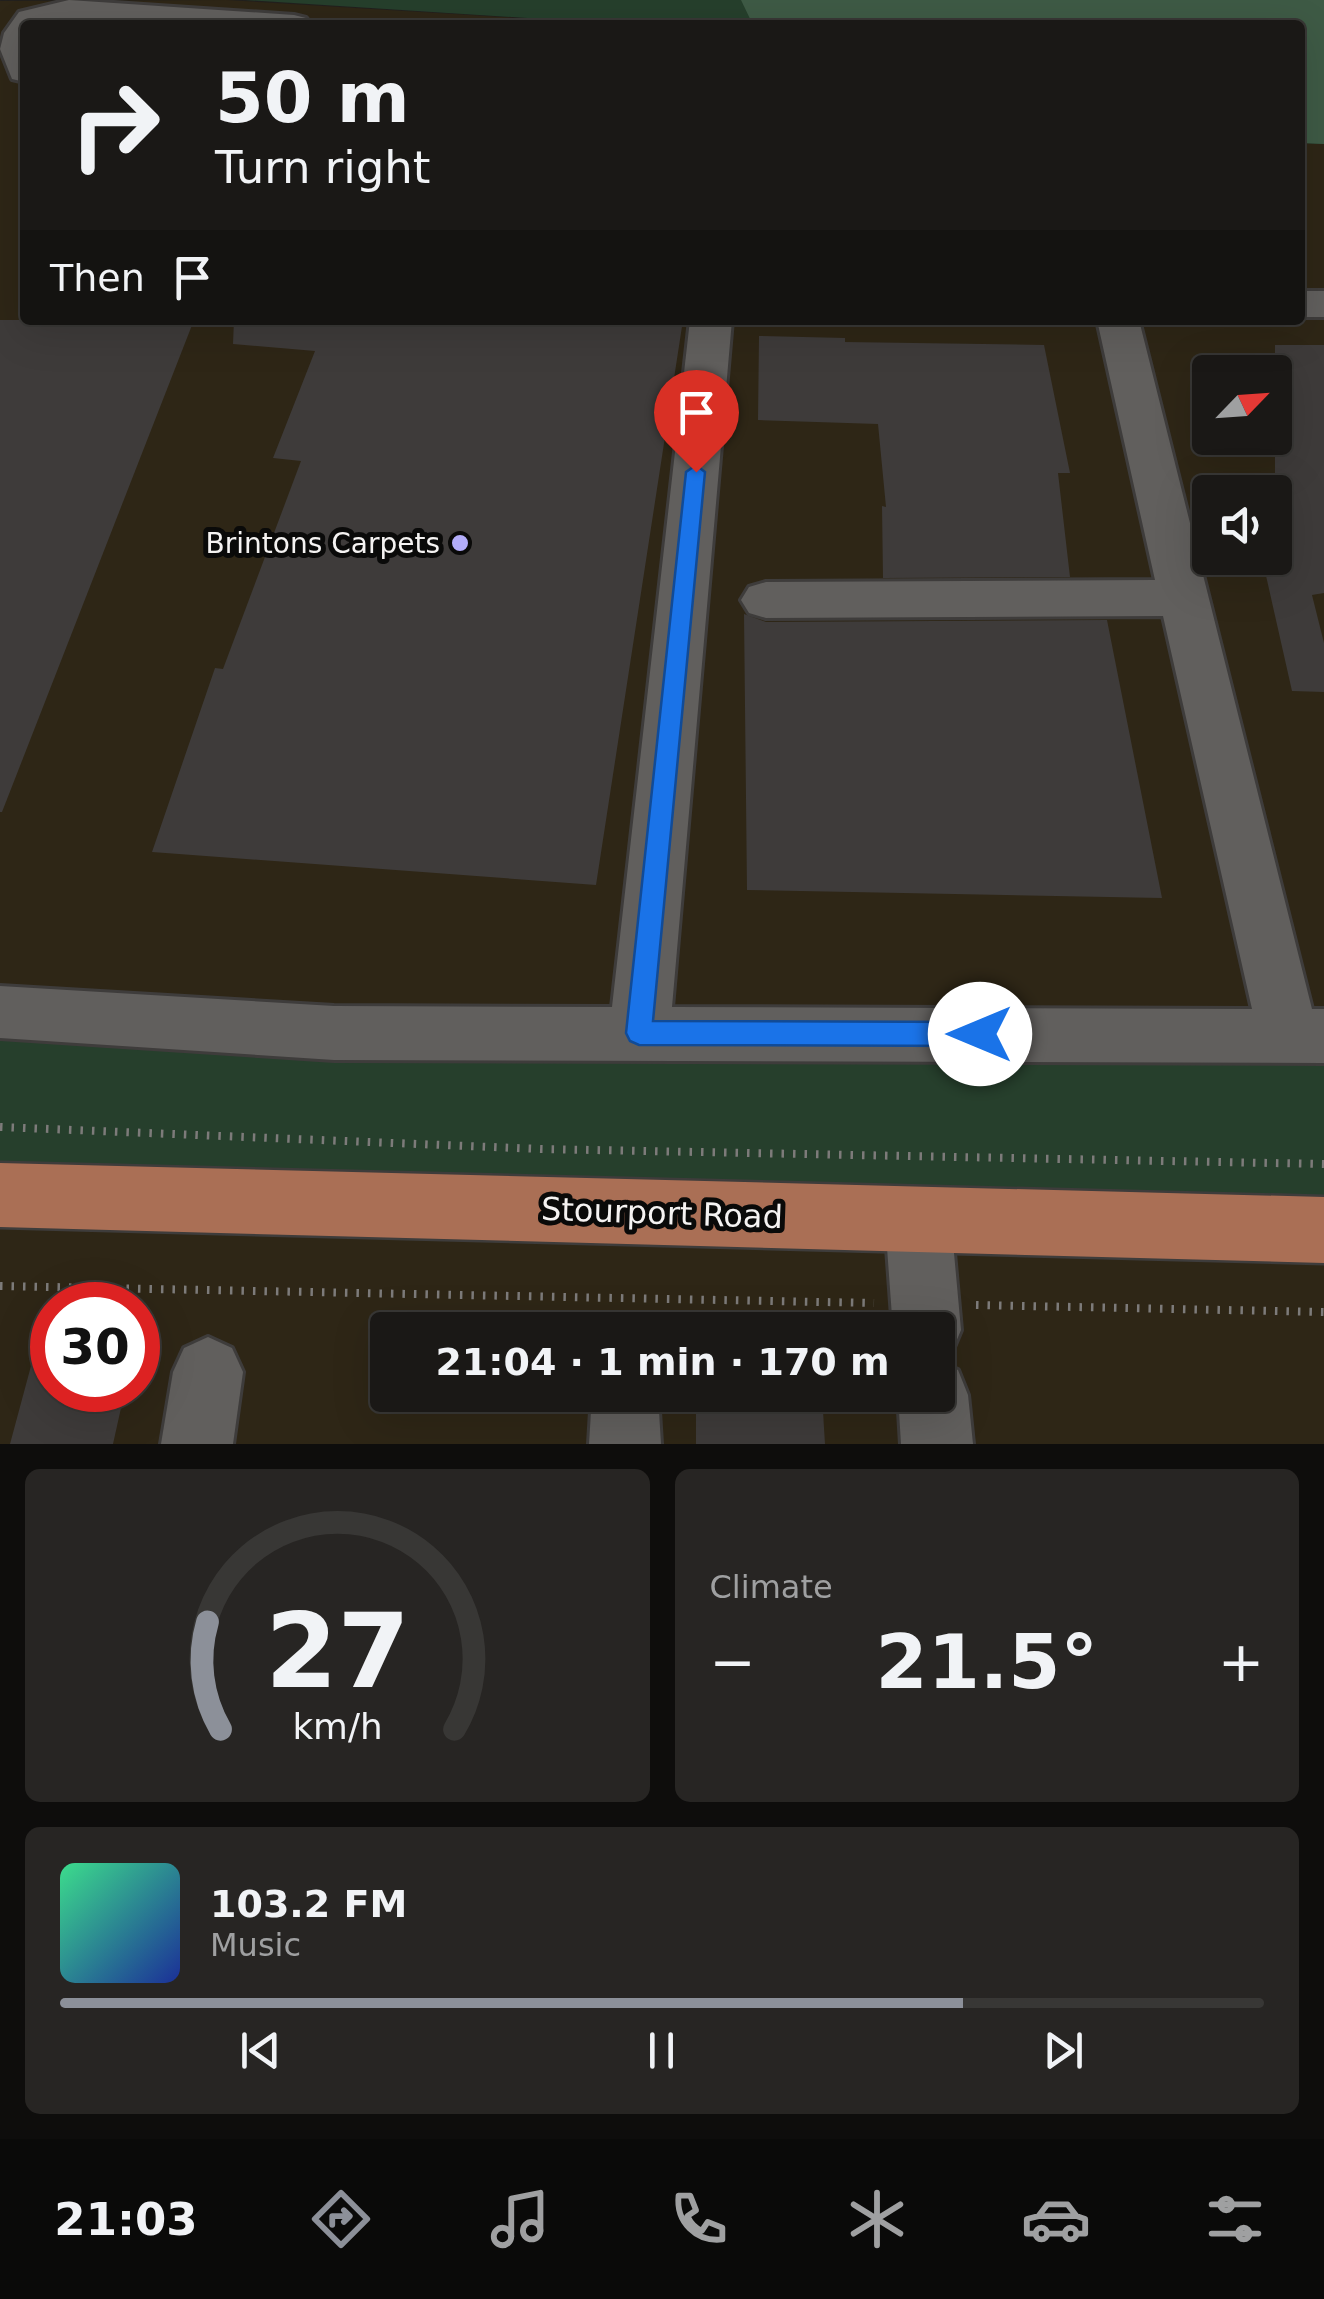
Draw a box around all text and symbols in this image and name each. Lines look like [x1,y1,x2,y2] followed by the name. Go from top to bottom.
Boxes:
[215,57,410,139] text: 50 m
[50,60,180,190] icon: right
[215,141,430,194] text: Turn right
[165,250,220,305] icon: arrive
[50,256,145,300] text: Then
[1192,355,1292,455] north arrow
[1192,355,1292,575] map controls
[654,370,739,473] pin
[669,385,724,440] icon: arrive
[1192,475,1292,575] button: sound
[206,527,440,560] place label: Brintons Carpets
[449,532,471,554] marker: Brintons Carpets
[928,982,1032,1086] position arrow
[540,1190,784,1236] street label: Stourport Road
[30,1282,160,1412] speed limit sign: 30
[435,1340,890,1384] text: 21:04 · 1 min · 170 m
[710,1568,833,1606] text: Climate
[265,1590,410,1712] text: 27
[875,1618,1098,1706] text: 21.5°
[710,1630,756,1694] text: −
[1218,1630,1264,1694] text: +
[292,1706,382,1747] text: km/h
[210,1882,407,1926] text: 103.2 FM
[210,1926,301,1964] text: Music
[233,2023,288,2078] icon: previous
[634,2023,689,2078] icon: pause
[1036,2023,1091,2078] icon: next
[306,2184,376,2254] icon: directions
[485,2184,555,2254] icon: music
[664,2184,734,2254] icon: phone
[842,2184,912,2254] icon: climate
[1021,2184,1091,2254] icon: car
[1200,2184,1270,2254] icon: filters
[54,2193,198,2246] text: 21:03

